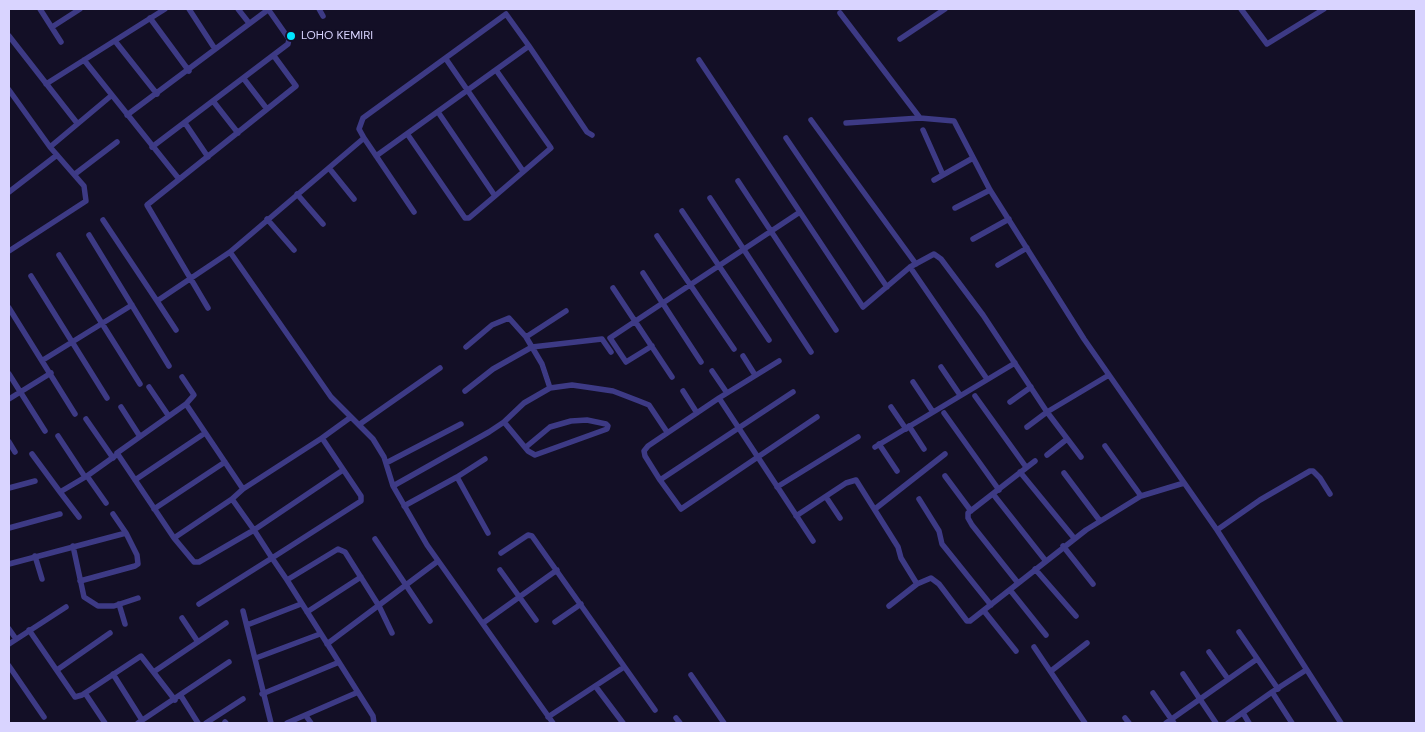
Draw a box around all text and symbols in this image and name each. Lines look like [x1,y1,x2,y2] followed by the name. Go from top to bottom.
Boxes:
[301,29,373,43] place label: LOHO KEMIRI
[285,30,297,42] marker: LOHO KEMIRI

